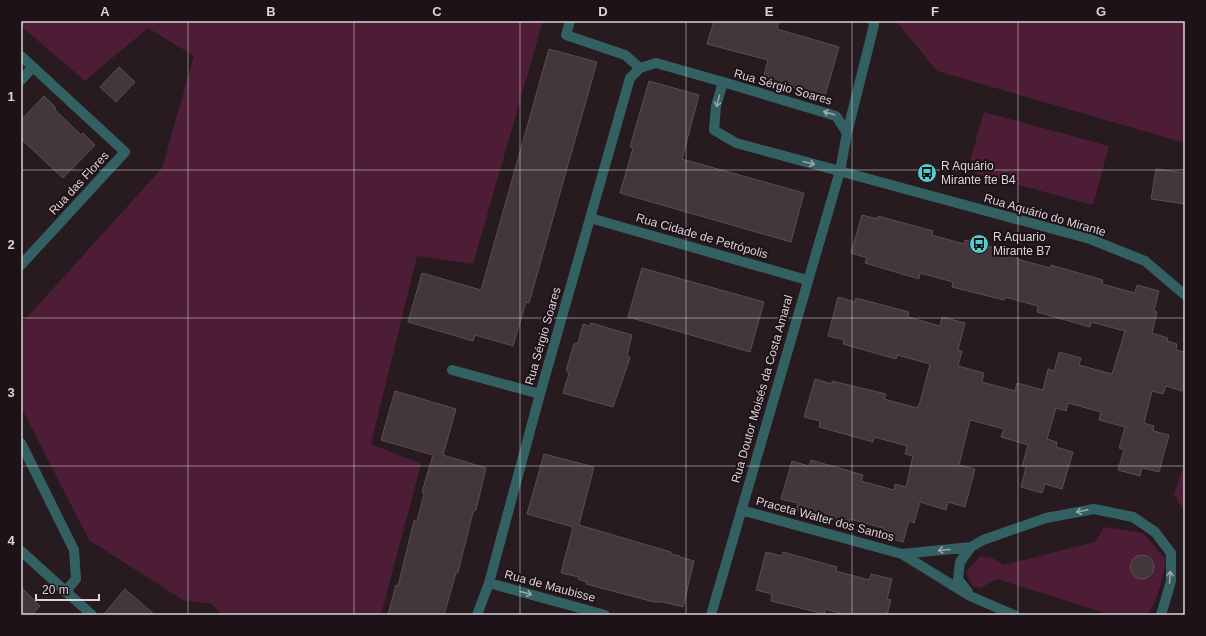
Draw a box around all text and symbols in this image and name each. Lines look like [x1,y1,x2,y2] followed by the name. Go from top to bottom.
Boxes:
[100,4,110,19] text: A
[266,4,276,19] text: B
[432,4,442,19] text: C
[598,4,608,19] text: D
[765,4,774,19] text: E
[931,4,939,19] text: F
[1096,4,1106,19] text: G
[732,66,834,108] street label: Rua Sérgio Soares
[7,89,15,104] text: 1
[713,94,721,107] one-way arrow
[822,109,835,116] one-way arrow
[46,148,112,218] street label: Rua das Flores
[941,159,1016,187] place label: R Aquário Mirante fte B4
[802,160,815,167] one-way arrow
[916,162,938,184] bus stop icon: R Aquário Mirante fte B4
[982,191,1108,239] street label: Rua Aquário do Mirante
[634,210,770,262] street label: Rua Cidade de Petrópolis
[993,230,1051,258] place label: R Aquario Mirante B7
[968,233,990,255] bus stop icon: R Aquario Mirante B7
[7,237,15,252] text: 2
[522,285,564,387] street label: Rua Sérgio Soares
[728,293,796,485] street label: Rua Doutor Moisés da Costa Amaral
[7,385,15,400] text: 3
[754,494,896,544] street label: Praceta Walter dos Santos
[1075,508,1088,516] one-way arrow
[7,533,15,548] text: 4
[938,547,951,554] one-way arrow
[503,567,597,605] street label: Rua de Maubisse
[1167,571,1174,584] one-way arrow
[36,576,99,602] scale bar
[42,583,69,597] text: 20 m
[520,590,533,597] one-way arrow

